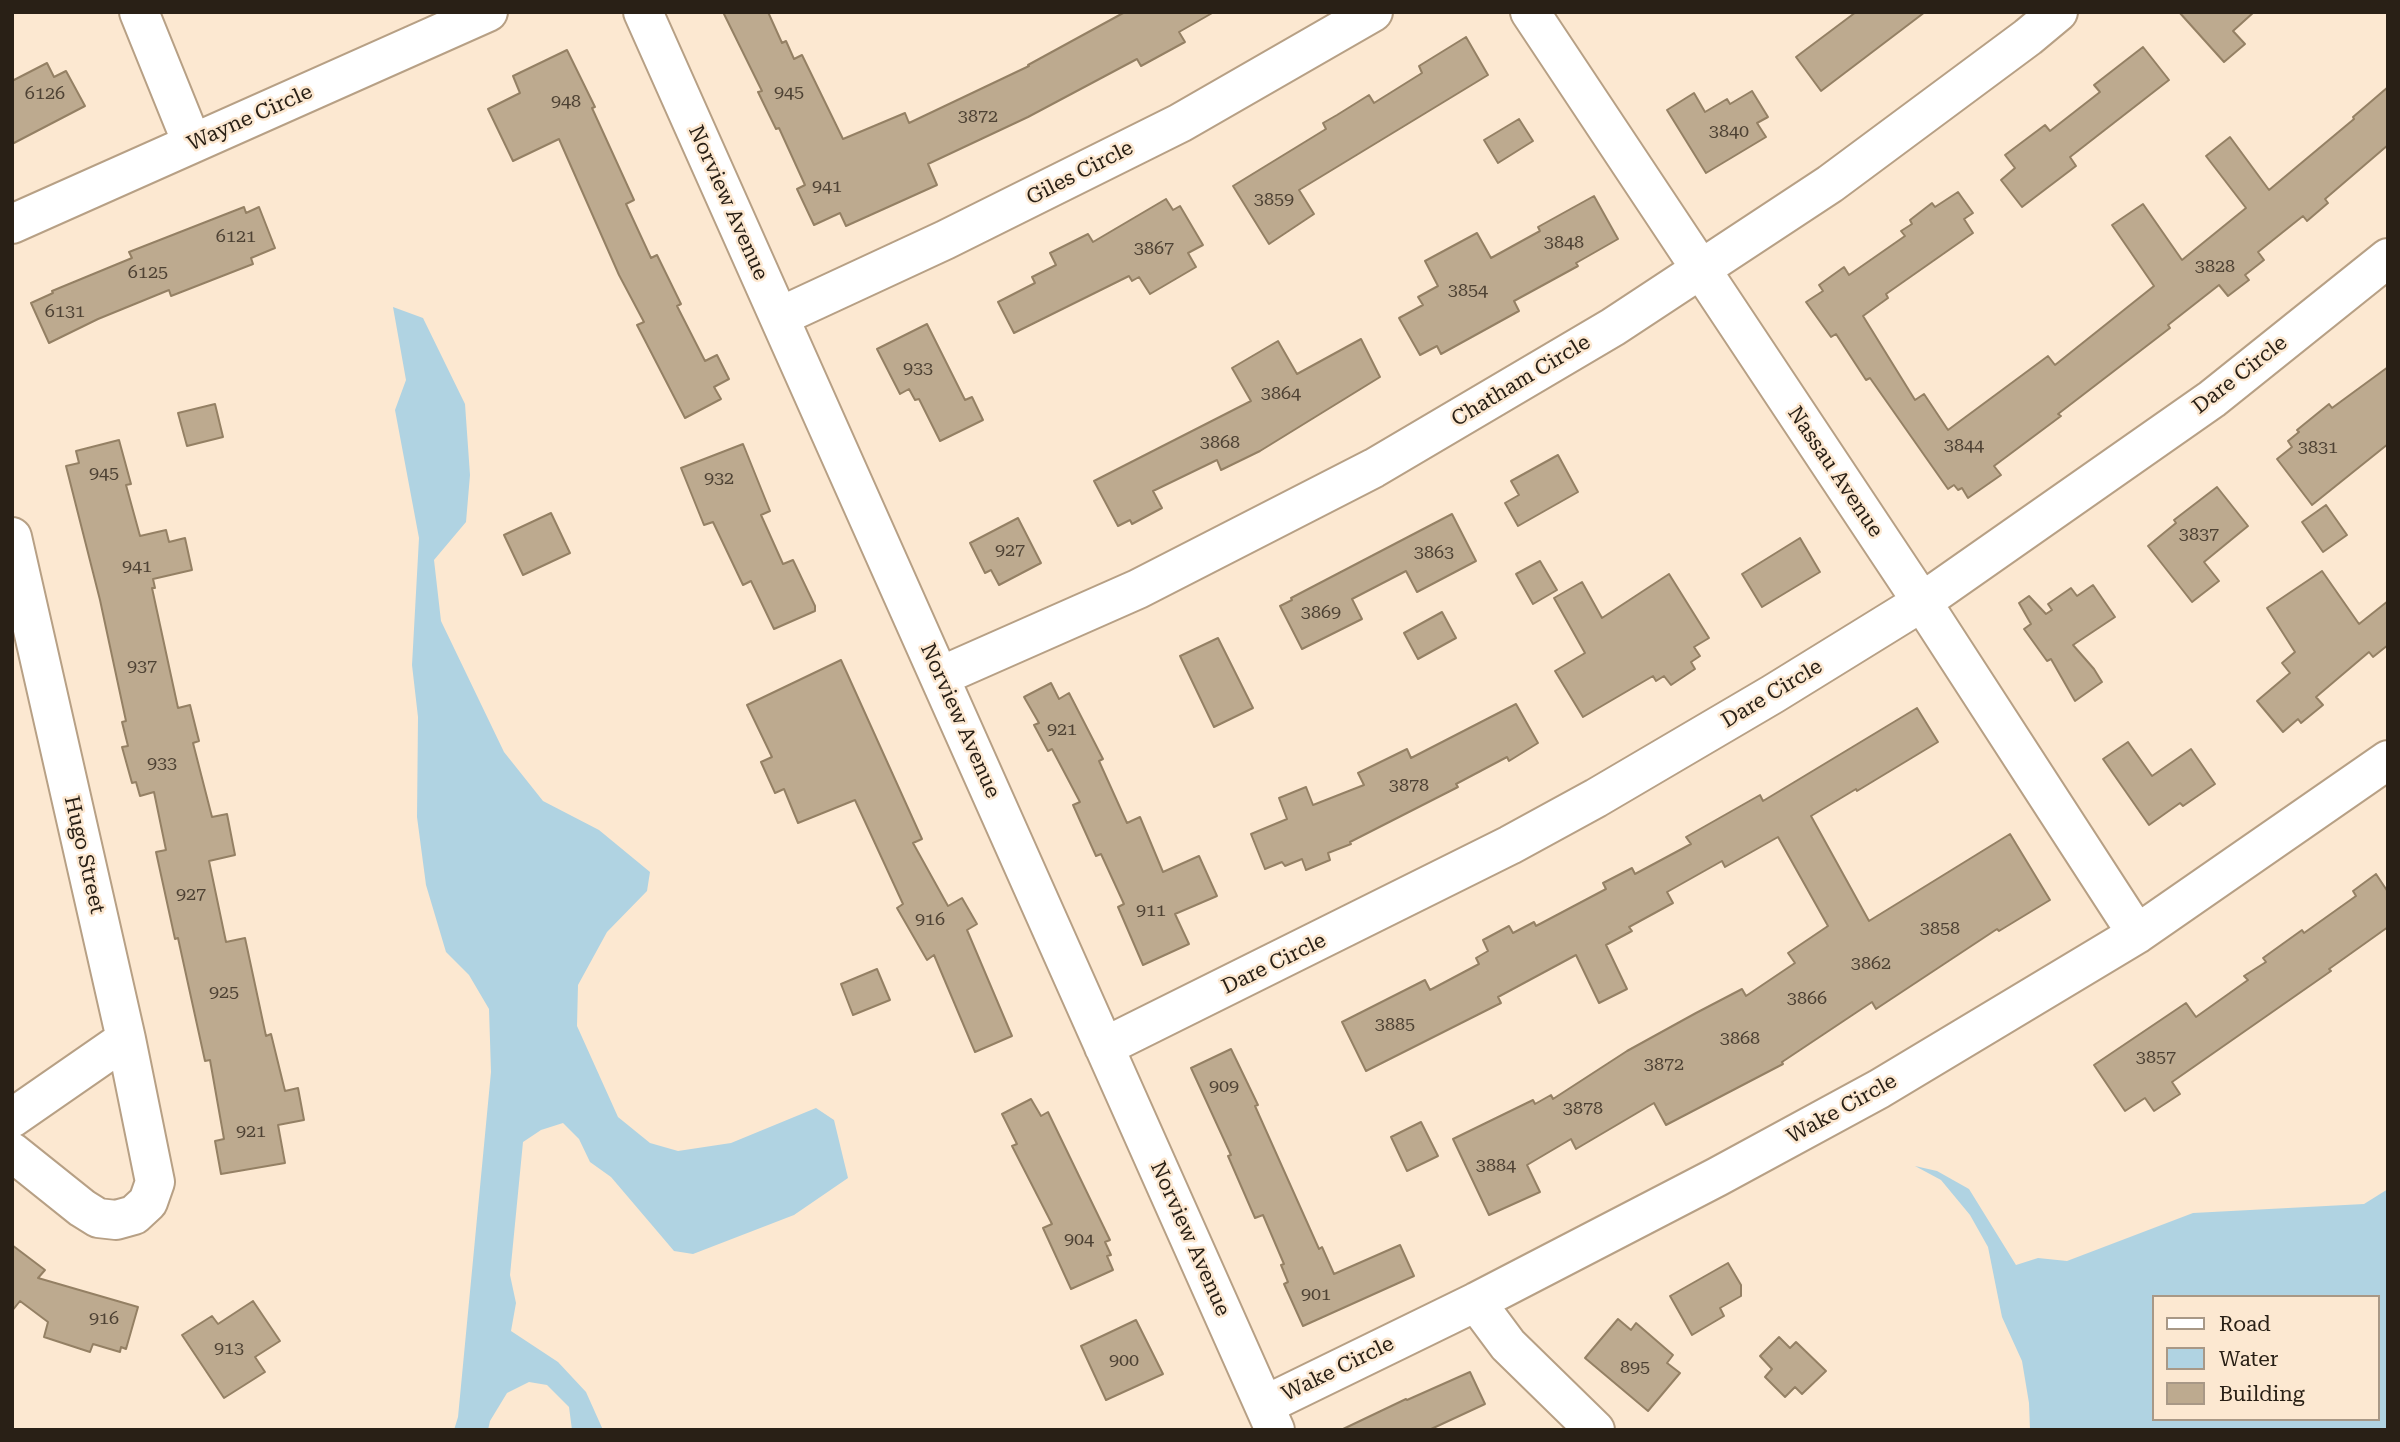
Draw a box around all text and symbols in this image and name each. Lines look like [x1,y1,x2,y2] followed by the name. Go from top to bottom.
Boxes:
[184,79,316,157] street label: Wayne Circle
[774,82,804,104] house number: 945
[25,83,65,105] house number: 6126
[551,91,581,113] house number: 948
[958,106,998,128] house number: 3872
[1709,121,1749,143] house number: 3840
[683,122,773,284] street label: Norview Avenue
[1022,135,1138,211] street label: Giles Circle
[812,176,842,198] house number: 941
[1254,189,1294,211] house number: 3859
[216,226,256,248] house number: 6121
[1544,232,1584,254] house number: 3848
[1134,238,1174,260] house number: 3867
[2195,256,2235,278] house number: 3828
[128,262,168,284] house number: 6125
[1448,280,1488,302] house number: 3854
[45,301,85,323] house number: 6131
[1447,330,1595,432] street label: Chatham Circle
[2188,330,2292,420] street label: Dare Circle
[903,358,933,380] house number: 933
[1261,383,1301,405] house number: 3864
[1782,402,1888,542] street label: Nassau Avenue
[1200,432,1240,454] house number: 3868
[1944,435,1984,457] house number: 3844
[2298,437,2338,459] house number: 3831
[89,463,119,485] house number: 945
[704,468,734,490] house number: 932
[2179,524,2219,546] house number: 3837
[995,540,1025,562] house number: 927
[1414,542,1454,564] house number: 3863
[122,556,152,578] house number: 941
[1301,602,1341,624] house number: 3869
[915,640,1005,802] street label: Norview Avenue
[1717,654,1827,734] street label: Dare Circle
[127,656,157,678] house number: 937
[1047,719,1077,741] house number: 921
[147,753,177,775] house number: 933
[1389,775,1429,797] house number: 3878
[58,794,110,916] street label: Hugo Street
[176,884,206,906] house number: 927
[1136,900,1166,922] house number: 911
[915,909,945,931] house number: 916
[1920,918,1960,940] house number: 3858
[1218,928,1330,1000] street label: Dare Circle
[1851,953,1891,975] house number: 3862
[209,982,239,1004] house number: 925
[1787,988,1827,1010] house number: 3866
[1375,1014,1415,1036] house number: 3885
[1720,1028,1760,1050] house number: 3868
[2136,1047,2176,1069] house number: 3857
[1644,1054,1684,1076] house number: 3872
[1783,1069,1901,1149] street label: Wake Circle
[1209,1076,1239,1098] house number: 909
[1563,1098,1603,1120] house number: 3878
[236,1121,266,1143] house number: 921
[1476,1155,1516,1177] house number: 3884
[1145,1158,1235,1320] street label: Norview Avenue
[1064,1229,1094,1251] house number: 904
[1301,1284,1331,1306] house number: 901
[2152,1295,2379,1421] legend
[89,1308,119,1330] house number: 916
[2219,1312,2271,1336] text: Road
[1278,1331,1398,1407] street label: Wake Circle
[214,1338,244,1360] house number: 913
[2219,1347,2278,1371] text: Water
[1109,1350,1139,1372] house number: 900
[1620,1357,1650,1379] house number: 895
[2219,1382,2305,1406] text: Building

